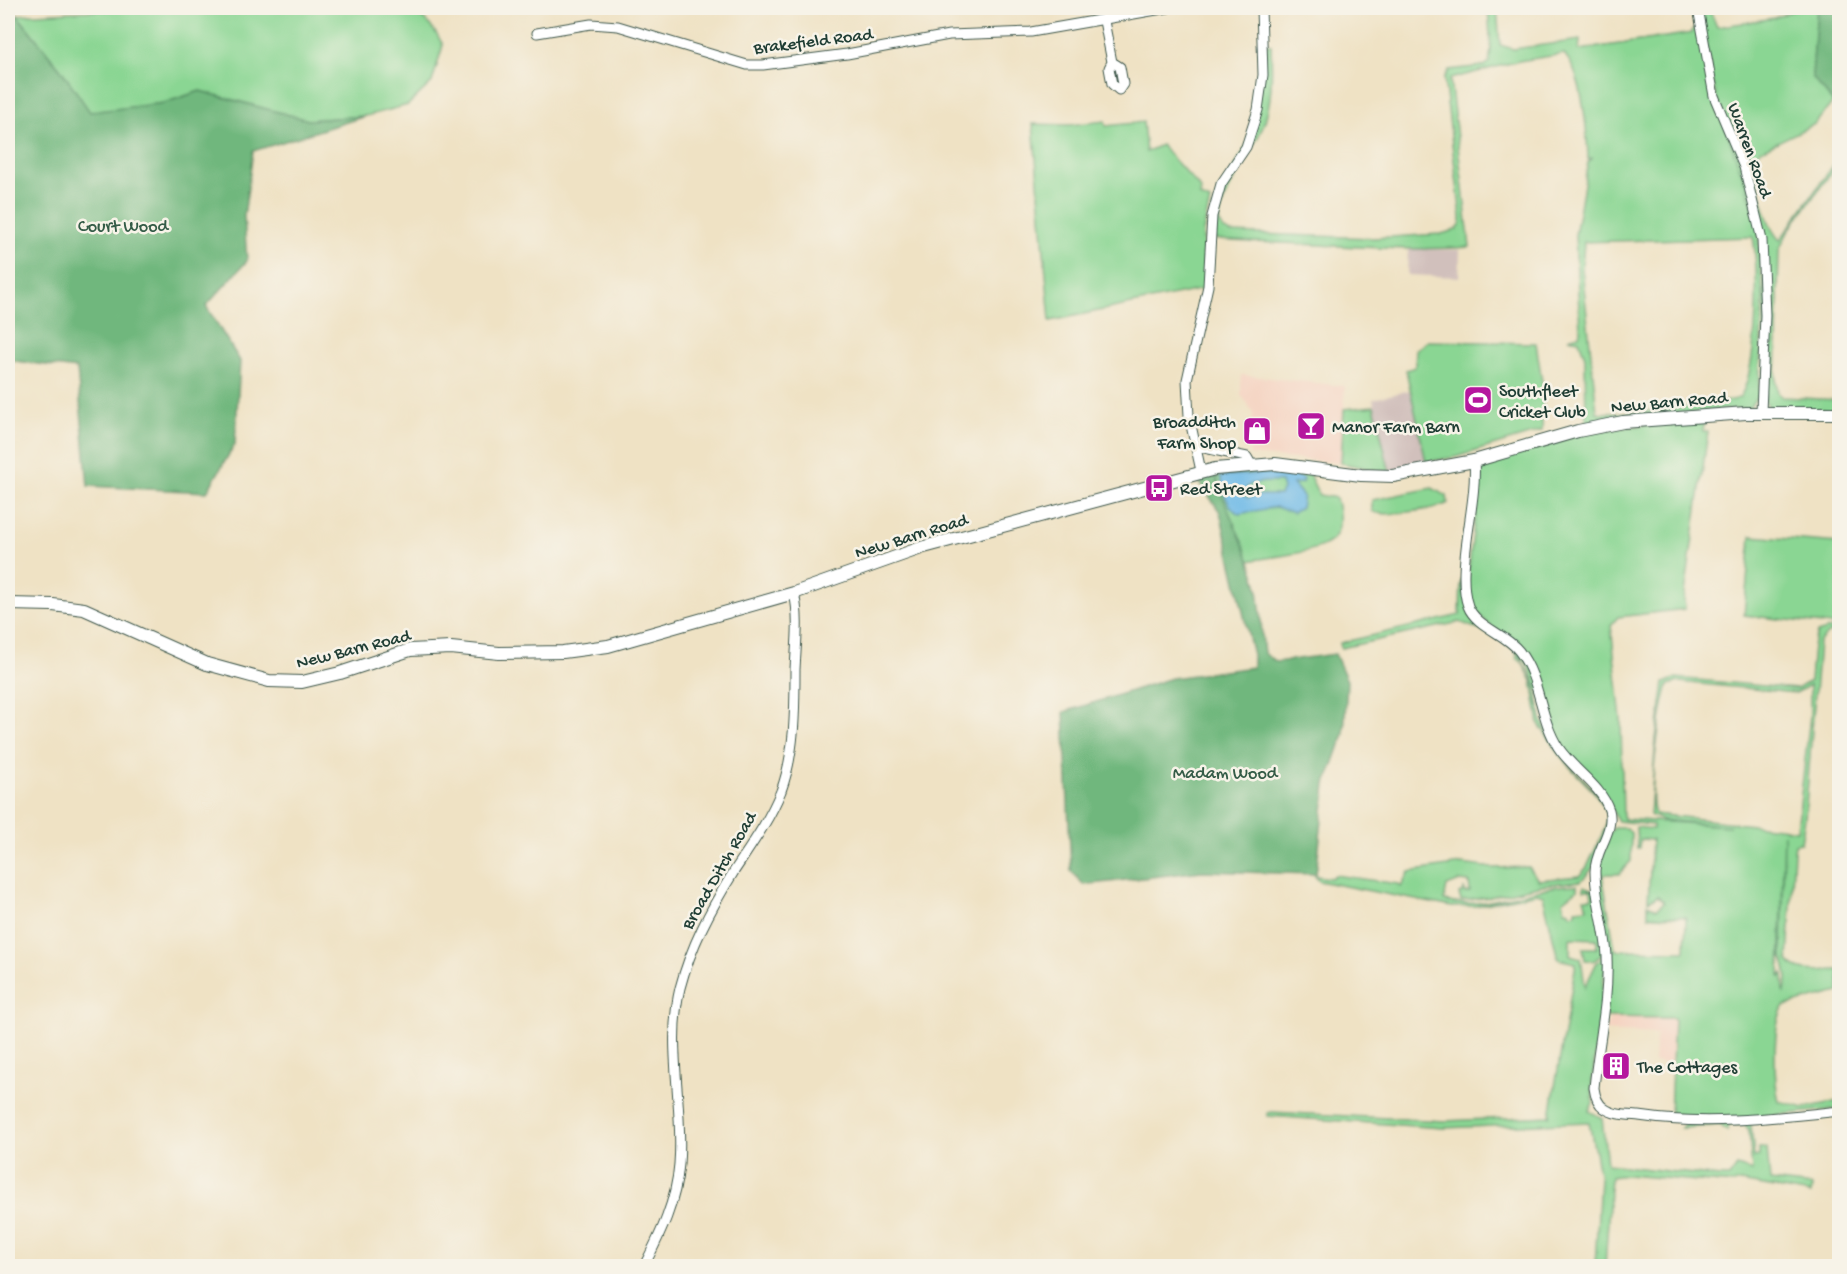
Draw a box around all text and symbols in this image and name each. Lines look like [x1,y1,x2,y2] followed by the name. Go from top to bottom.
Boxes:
[752,25,875,60] street label: Brakefield Road
[1722,101,1776,203] street label: Warren Road
[78,217,169,238] park label: Court Wood
[1499,382,1586,424] place label: Southfleet Cricket Club
[1462,384,1494,416] sports icon: Southfleet Cricket Club
[1610,388,1730,419] street label: New Barn Road
[1295,410,1327,442] bar icon: Manor Farm Barn
[1152,413,1236,455] place label: Broadditch Farm Shop
[1241,415,1273,447] shop icon: Broadditch Farm Shop
[1332,418,1460,439] place label: Manor Farm Barn
[1143,472,1175,504] bus stop icon: Red Street
[1180,480,1263,501] place label: Red Street
[853,510,972,565] street label: New Barn Road
[294,626,414,675] street label: New Barn Road
[1173,764,1279,785] park label: Madam Wood
[678,808,763,935] street label: Broad Ditch Road
[1600,1050,1632,1082] building icon: The Cottages
[1636,1058,1738,1079] place label: The Cottages

